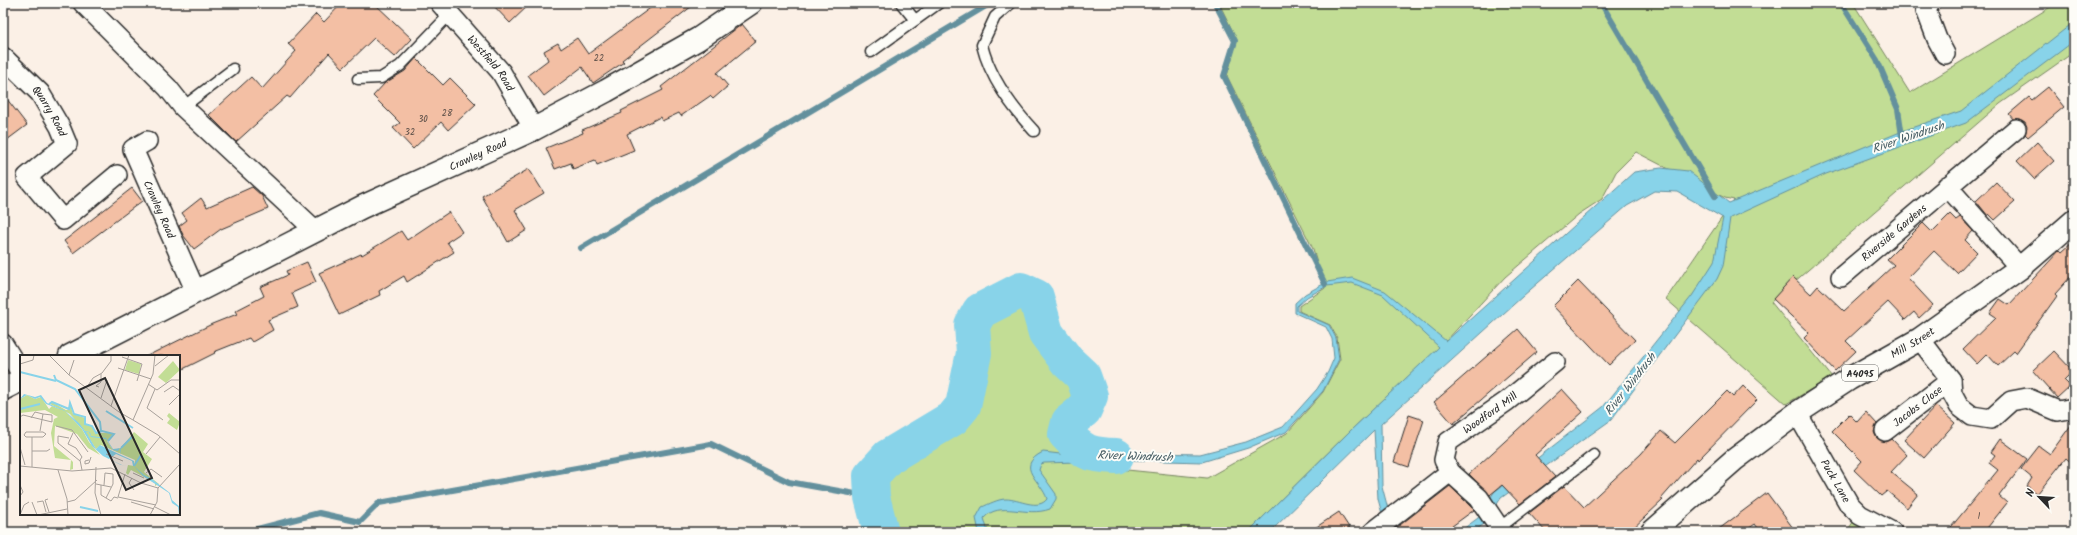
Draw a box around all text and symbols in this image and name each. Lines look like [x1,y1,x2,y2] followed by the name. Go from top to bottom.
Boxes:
[462,31,519,96] street label: Westfield Road
[594,51,604,66] house number: 22
[27,82,71,140] street label: Quarry Road
[442,106,453,121] house number: 28
[418,112,428,127] house number: 30
[1870,116,1948,159] water label: River Windrush
[405,125,415,140] house number: 32
[446,134,511,176] street label: Crawley Road
[138,178,180,242] street label: Crawley Road
[1858,200,1931,266] street label: Riverside Gardens
[1887,323,1940,364] street label: Mill Street
[1600,348,1662,420] water label: River Windrush
[20,355,180,515] inset map
[1842,365,1878,381] road number: A4095
[1889,382,1947,432] street label: Jacobs Close
[1459,388,1522,439] street label: Woodford Mill
[1097,446,1174,467] water label: River Windrush
[1815,456,1855,506] street label: Puck Lane
[2019,477,2059,517] north arrow
[2021,486,2040,500] text: N
[1978,509,1981,524] house number: 1

